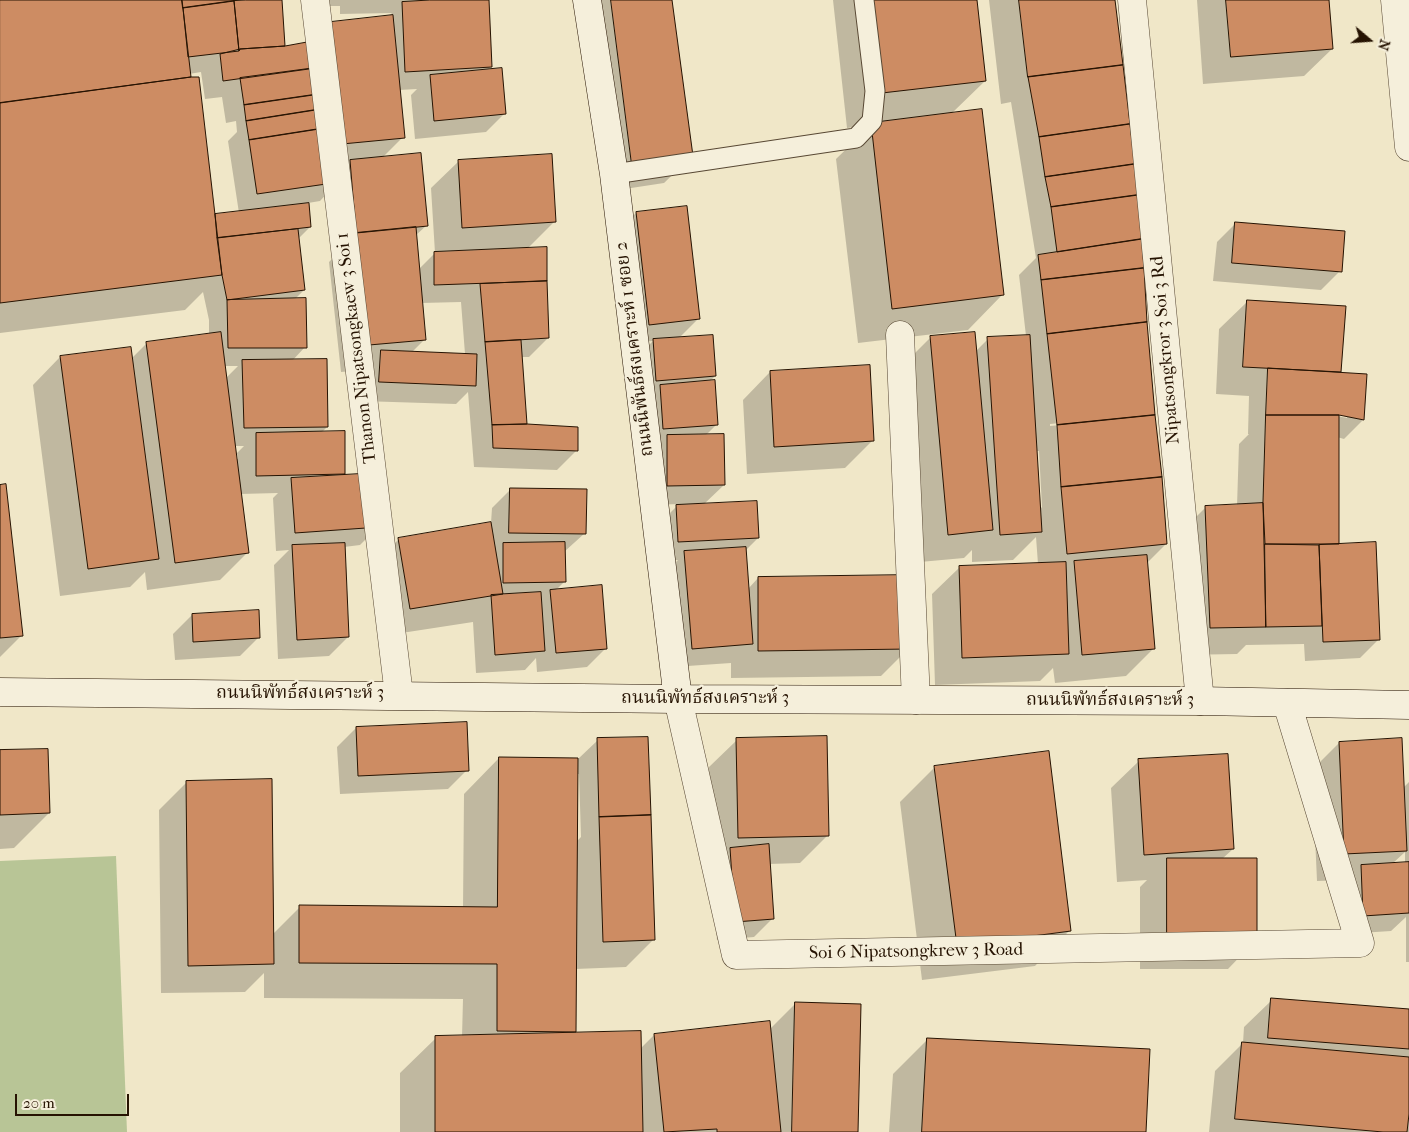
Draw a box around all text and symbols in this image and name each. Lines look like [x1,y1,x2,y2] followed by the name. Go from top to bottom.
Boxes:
[1344,15,1394,65] north arrow
[1374,37,1393,52] text: N
[332,231,382,465] street label: Thanon Nipatsongkaew 3 Soi 1
[611,240,659,458] street label: ถนนนิพันธ์สงเคราะห์ 1 ซอย 2
[1147,255,1185,445] street label: Nipatsongkror 3 Soi 3 Rd
[216,683,384,705] street label: ถนนนิพัทธ์สงเคราะห์ 3
[621,688,789,710] street label: ถนนนิพัทธ์สงเคราะห์ 3
[1026,690,1194,712] street label: ถนนนิพัทธ์สงเคราะห์ 3
[809,939,1023,965] street label: Soi 6 Nipatsongkrew 3 Road
[18,1084,131,1116] scale bar
[23,1094,55,1112] text: 20 m

